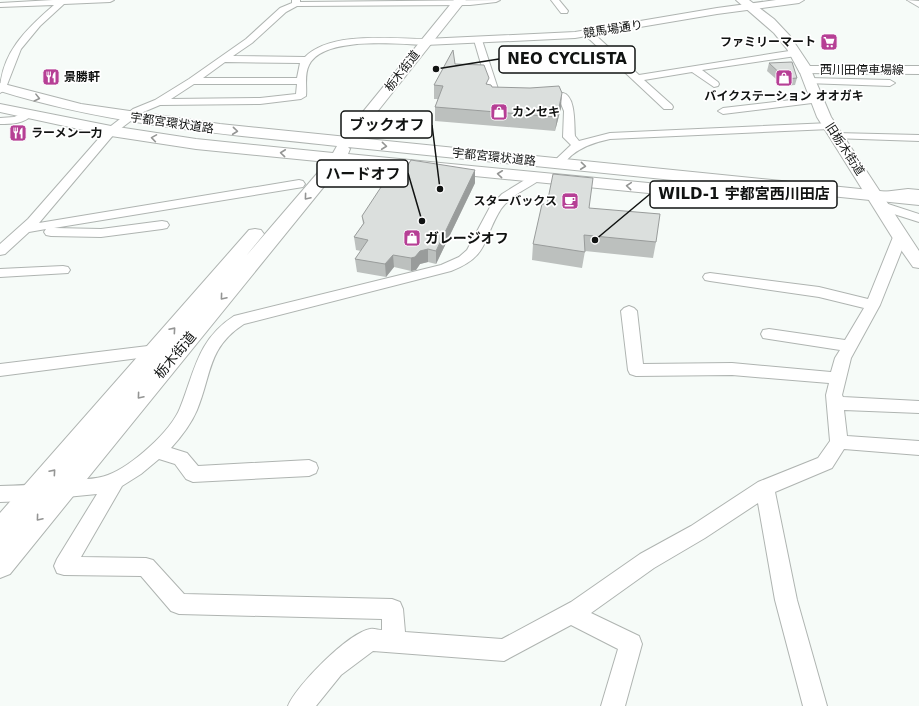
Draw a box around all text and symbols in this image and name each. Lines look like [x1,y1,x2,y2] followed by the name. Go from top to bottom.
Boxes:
[582,17,644,41] street label: 競馬場通り
[819,32,839,52] supermarket icon: ファミリーマート
[720,35,816,49] place label: ファミリーマート
[499,46,635,73] callout: NEO CYCLISTA
[382,48,422,94] street label: 栃木街道
[507,50,627,68] text: NEO CYCLISTA
[820,63,904,77] street label: 西川田停車場線
[41,67,61,87] restaurant icon: 景勝軒
[774,68,794,88] shop icon: バイクステーション オオガキ
[64,70,100,84] place label: 景勝軒
[704,89,864,103] place label: バイクステーション オオガキ
[34,94,41,102] one-way arrow
[489,102,509,122] shop icon: カンセキ
[512,105,560,119] place label: カンセキ
[129,110,215,136] street label: 宇都宮環状道路
[341,111,432,138] callout: ブックオフ
[349,116,425,134] text: ブックオフ
[823,120,867,178] street label: 旧栃木街道
[8,123,28,143] restaurant icon: ラーメン一力
[31,126,103,140] place label: ラーメン一力
[232,126,238,135] one-way arrow
[151,134,157,142] one-way arrow
[381,142,387,151] one-way arrow
[451,146,537,168] street label: 宇都宮環状道路
[280,149,286,158] one-way arrow
[317,160,408,187] callout: ハードオフ
[580,161,586,170] one-way arrow
[325,165,401,183] text: ハードオフ
[497,169,503,178] one-way arrow
[650,181,837,208] callout: WILD-1 宇都宮西川田店
[626,182,632,191] one-way arrow
[658,185,830,203] text: WILD-1 宇都宮西川田店
[560,191,580,211] cafe icon: スターバックス
[304,192,311,199] one-way arrow
[473,194,557,208] place label: スターバックス
[402,228,422,248] shop icon: ガレージオフ
[425,230,509,246] place label: ガレージオフ
[221,292,228,299] one-way arrow
[151,328,199,382] street label: 栃木街道
[169,328,176,335] one-way arrow
[137,392,144,399] one-way arrow
[48,469,55,476] one-way arrow
[36,513,43,520] one-way arrow

